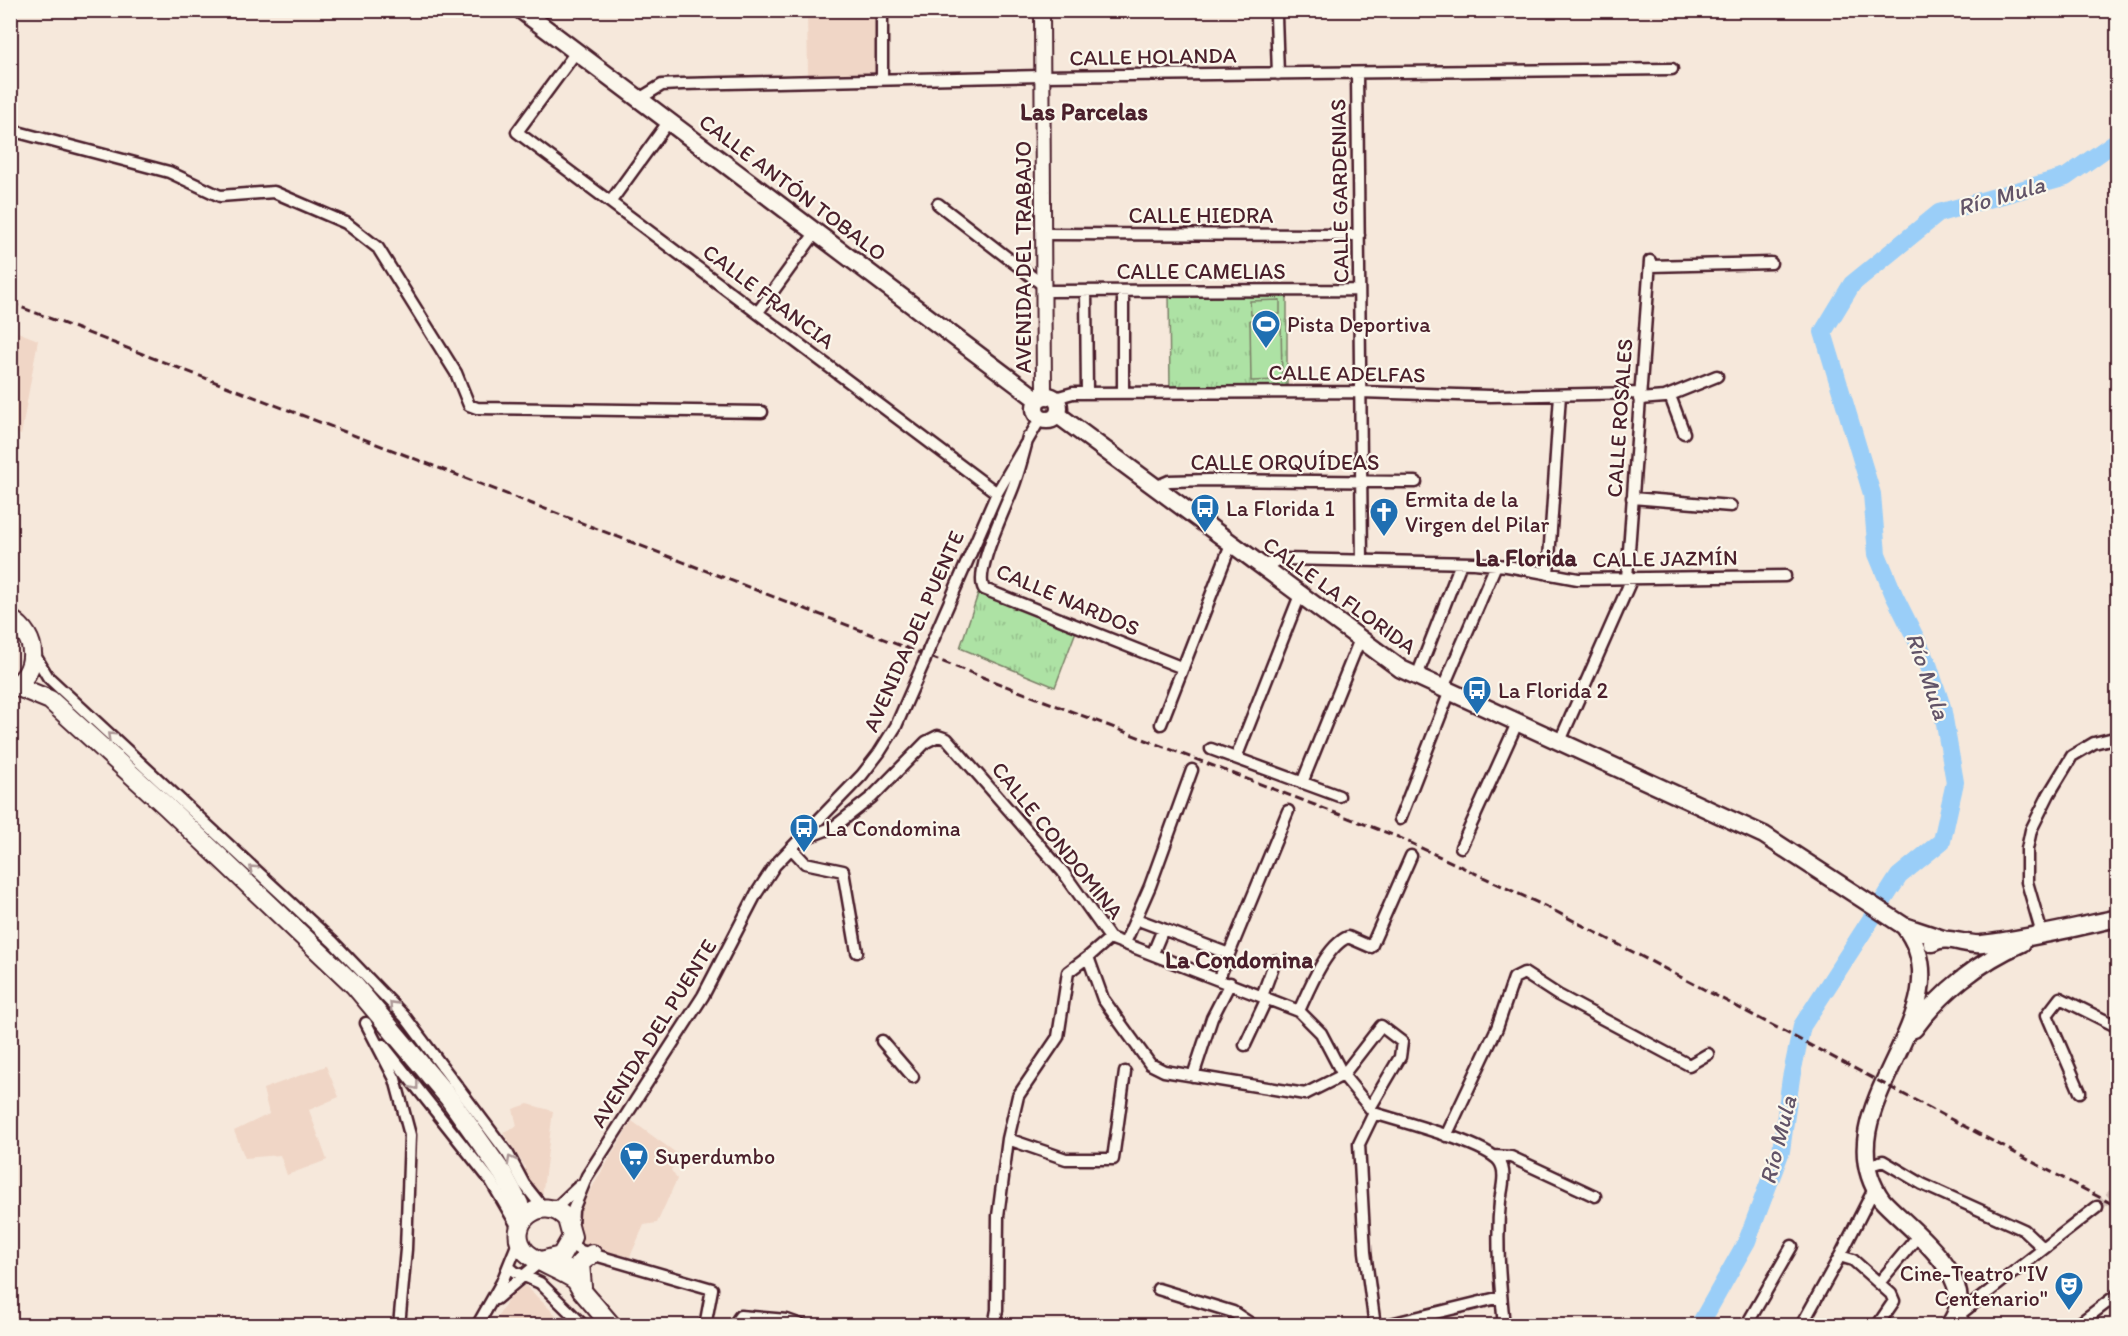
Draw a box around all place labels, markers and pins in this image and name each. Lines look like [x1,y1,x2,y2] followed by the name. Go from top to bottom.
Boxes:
[1250,308,1282,350] sports icon: Pista Deportiva
[1287,311,1431,338] place label: Pista Deportiva
[1405,486,1550,538] place label: Ermita de la Virgen del Pilar
[1189,492,1221,534] bus stop icon: La Florida 1
[1226,495,1335,522] place label: La Florida 1
[1368,496,1400,538] church icon: Ermita de la Virgen del Pilar
[1461,674,1493,716] bus stop icon: La Florida 2
[1498,677,1609,704] place label: La Florida 2
[788,812,820,854] bus stop icon: La Condomina
[825,815,961,842] place label: La Condomina
[618,1140,650,1182] supermarket icon: Superdumbo
[655,1143,775,1170] place label: Superdumbo
[1900,1260,2048,1312] place label: Cine-Teatro ''IV Centenario''
[2053,1270,2085,1312] theatre icon: Cine-Teatro ''IV Centenario''

